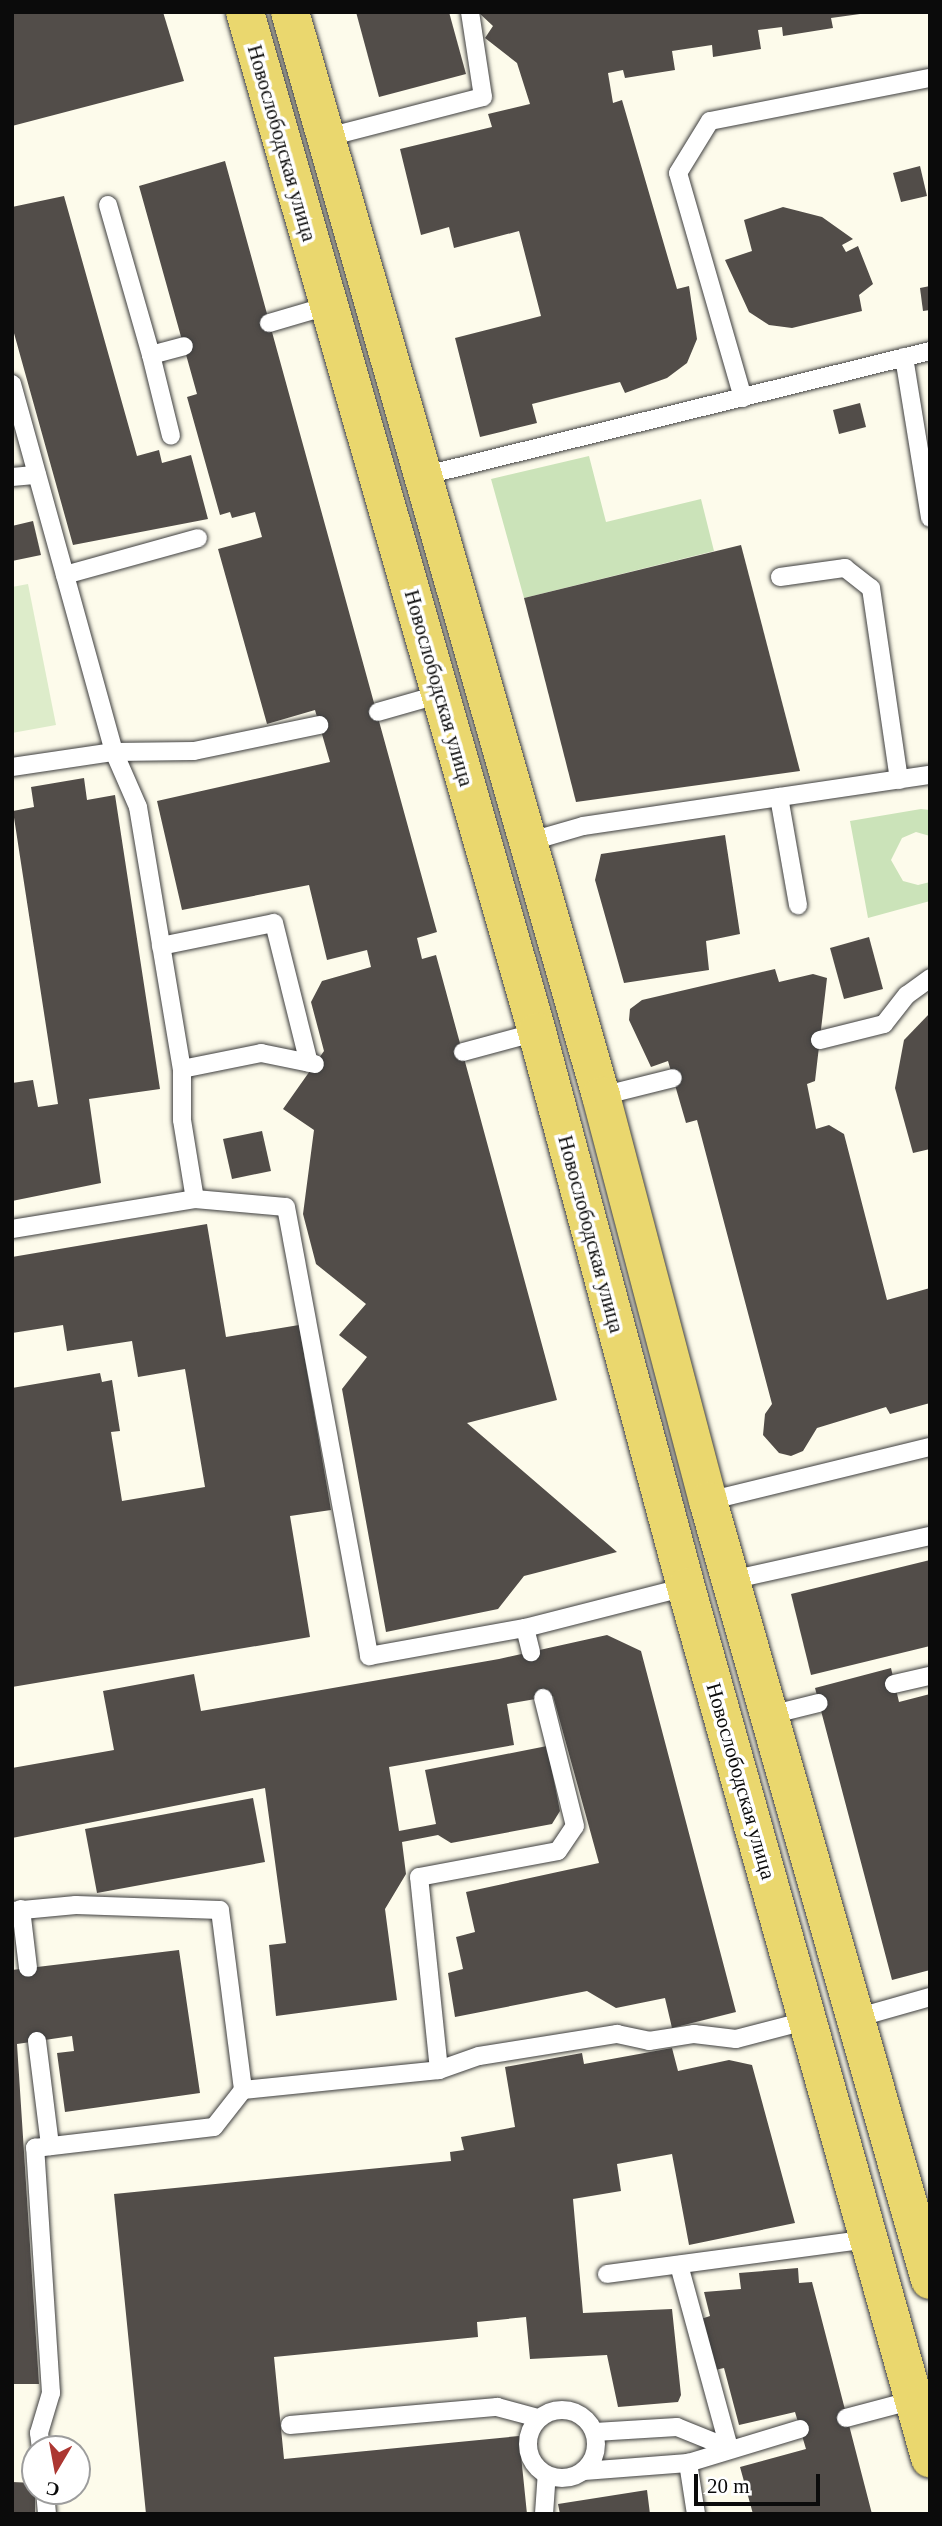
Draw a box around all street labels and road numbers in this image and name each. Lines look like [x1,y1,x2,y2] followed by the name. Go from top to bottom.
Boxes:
[242,42,322,244] street label: Новослободская улица
[399,587,479,789] street label: Новослободская улица
[553,1133,629,1335] street label: Новослободская улица
[701,1680,781,1882] street label: Новослободская улица

